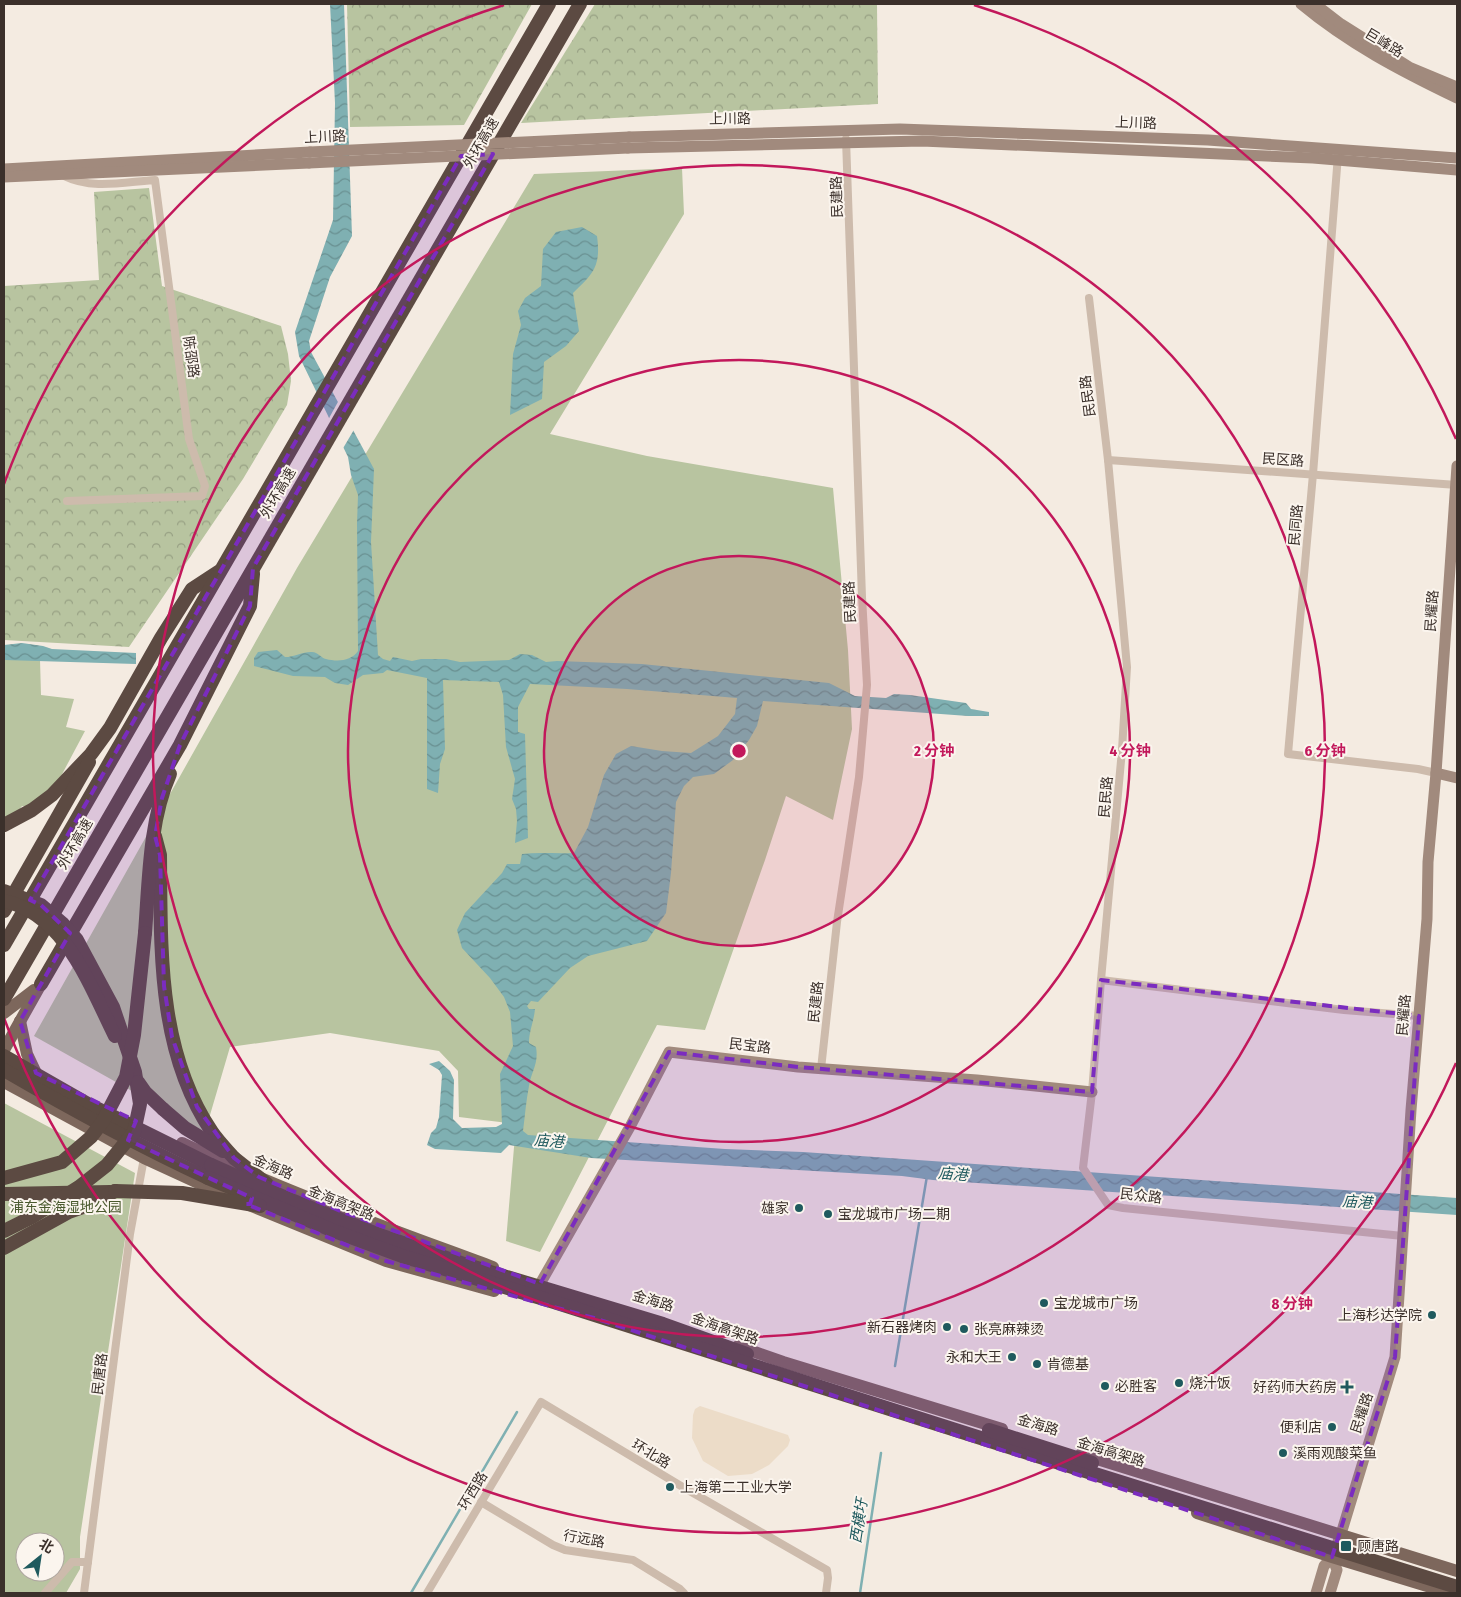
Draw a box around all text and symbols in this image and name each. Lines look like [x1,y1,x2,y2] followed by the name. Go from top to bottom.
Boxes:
[1362,25,1406,61] street label: 巨峰路
[709,110,751,128] street label: 上川路
[1115,114,1157,132] street label: 上川路
[460,115,502,171] street label: 外环高速
[304,127,346,147] street label: 上川路
[828,176,846,218] street label: 民建路
[180,335,202,379] street label: 陈邵路
[1077,374,1099,418] street label: 民民路
[1261,450,1305,470] street label: 民区路
[257,465,299,521] street label: 外环高速
[1286,503,1306,547] street label: 民同路
[840,581,860,623] street label: 民建路
[1422,589,1442,633] street label: 民耀路
[730,742,748,760] centre of rings
[913,742,954,760] text: 2 分钟
[1110,742,1150,760] text: 4 分钟
[1305,742,1345,760] text: 6 分钟
[1096,775,1116,819] street label: 民民路
[54,816,96,872] street label: 外环高速
[805,980,827,1024] street label: 民建路
[1394,993,1414,1037] street label: 民耀路
[728,1035,772,1057] street label: 民宝路
[533,1131,567,1151] water label: 庙港
[250,1151,296,1183] street label: 金海路
[937,1164,971,1184] water label: 庙港
[305,1182,377,1224] street label: 金海高架路
[1119,1185,1163,1207] street label: 民众路
[1341,1192,1375,1212] water label: 庙港
[10,1199,122,1216] park label: 浦东金海湿地公园
[761,1200,789,1217] place label: 雄家
[793,1202,805,1214] marker: 雄家
[838,1206,950,1223] place label: 宝龙城市广场二期
[822,1208,834,1220] marker: 宝龙城市广场二期
[630,1287,676,1315] street label: 金海路
[1054,1295,1138,1312] place label: 宝龙城市广场
[1271,1295,1313,1313] text: 8 分钟
[1038,1297,1050,1309] marker: 宝龙城市广场
[1338,1307,1422,1324] place label: 上海杉达学院
[1426,1309,1438,1321] marker: 上海杉达学院
[689,1310,761,1348] street label: 金海高架路
[867,1319,937,1336] place label: 新石器烤肉
[941,1321,953,1333] marker: 新石器烤肉
[974,1321,1044,1338] place label: 张亮麻辣烫
[958,1323,970,1335] marker: 张亮麻辣烫
[946,1349,1002,1366] place label: 永和大王
[1006,1351,1018,1363] marker: 永和大王
[89,1352,111,1396] street label: 民唐路
[1047,1356,1089,1373] place label: 肯德基
[1031,1358,1043,1370] marker: 肯德基
[1189,1375,1231,1392] place label: 烧汁饭
[1173,1377,1185,1389] marker: 烧汁饭
[1115,1378,1157,1395] place label: 必胜客
[1253,1379,1337,1396] place label: 好药师大药房
[1099,1380,1111,1392] marker: 必胜客
[1341,1381,1353,1393] marker: 好药师大药房
[1347,1390,1377,1436] street label: 民耀路
[1015,1411,1061,1439] street label: 金海路
[1280,1419,1322,1436] place label: 便利店
[1326,1421,1338,1433] marker: 便利店
[1075,1434,1147,1470] street label: 金海高架路
[629,1436,673,1472] street label: 环北路
[1293,1445,1377,1462] place label: 溪雨观酸菜鱼
[1277,1447,1289,1459] marker: 溪雨观酸菜鱼
[455,1469,491,1513] street label: 环西路
[680,1479,792,1496] place label: 上海第二工业大学
[664,1481,676,1493] marker: 上海第二工业大学
[847,1495,872,1545] water label: 西横圩
[562,1527,606,1551] street label: 行远路
[15,1532,65,1582] north arrow
[36,1535,57,1557] text: 北
[1357,1538,1399,1555] place label: 顾唐路
[1339,1539,1353,1553] marker: 顾唐路

